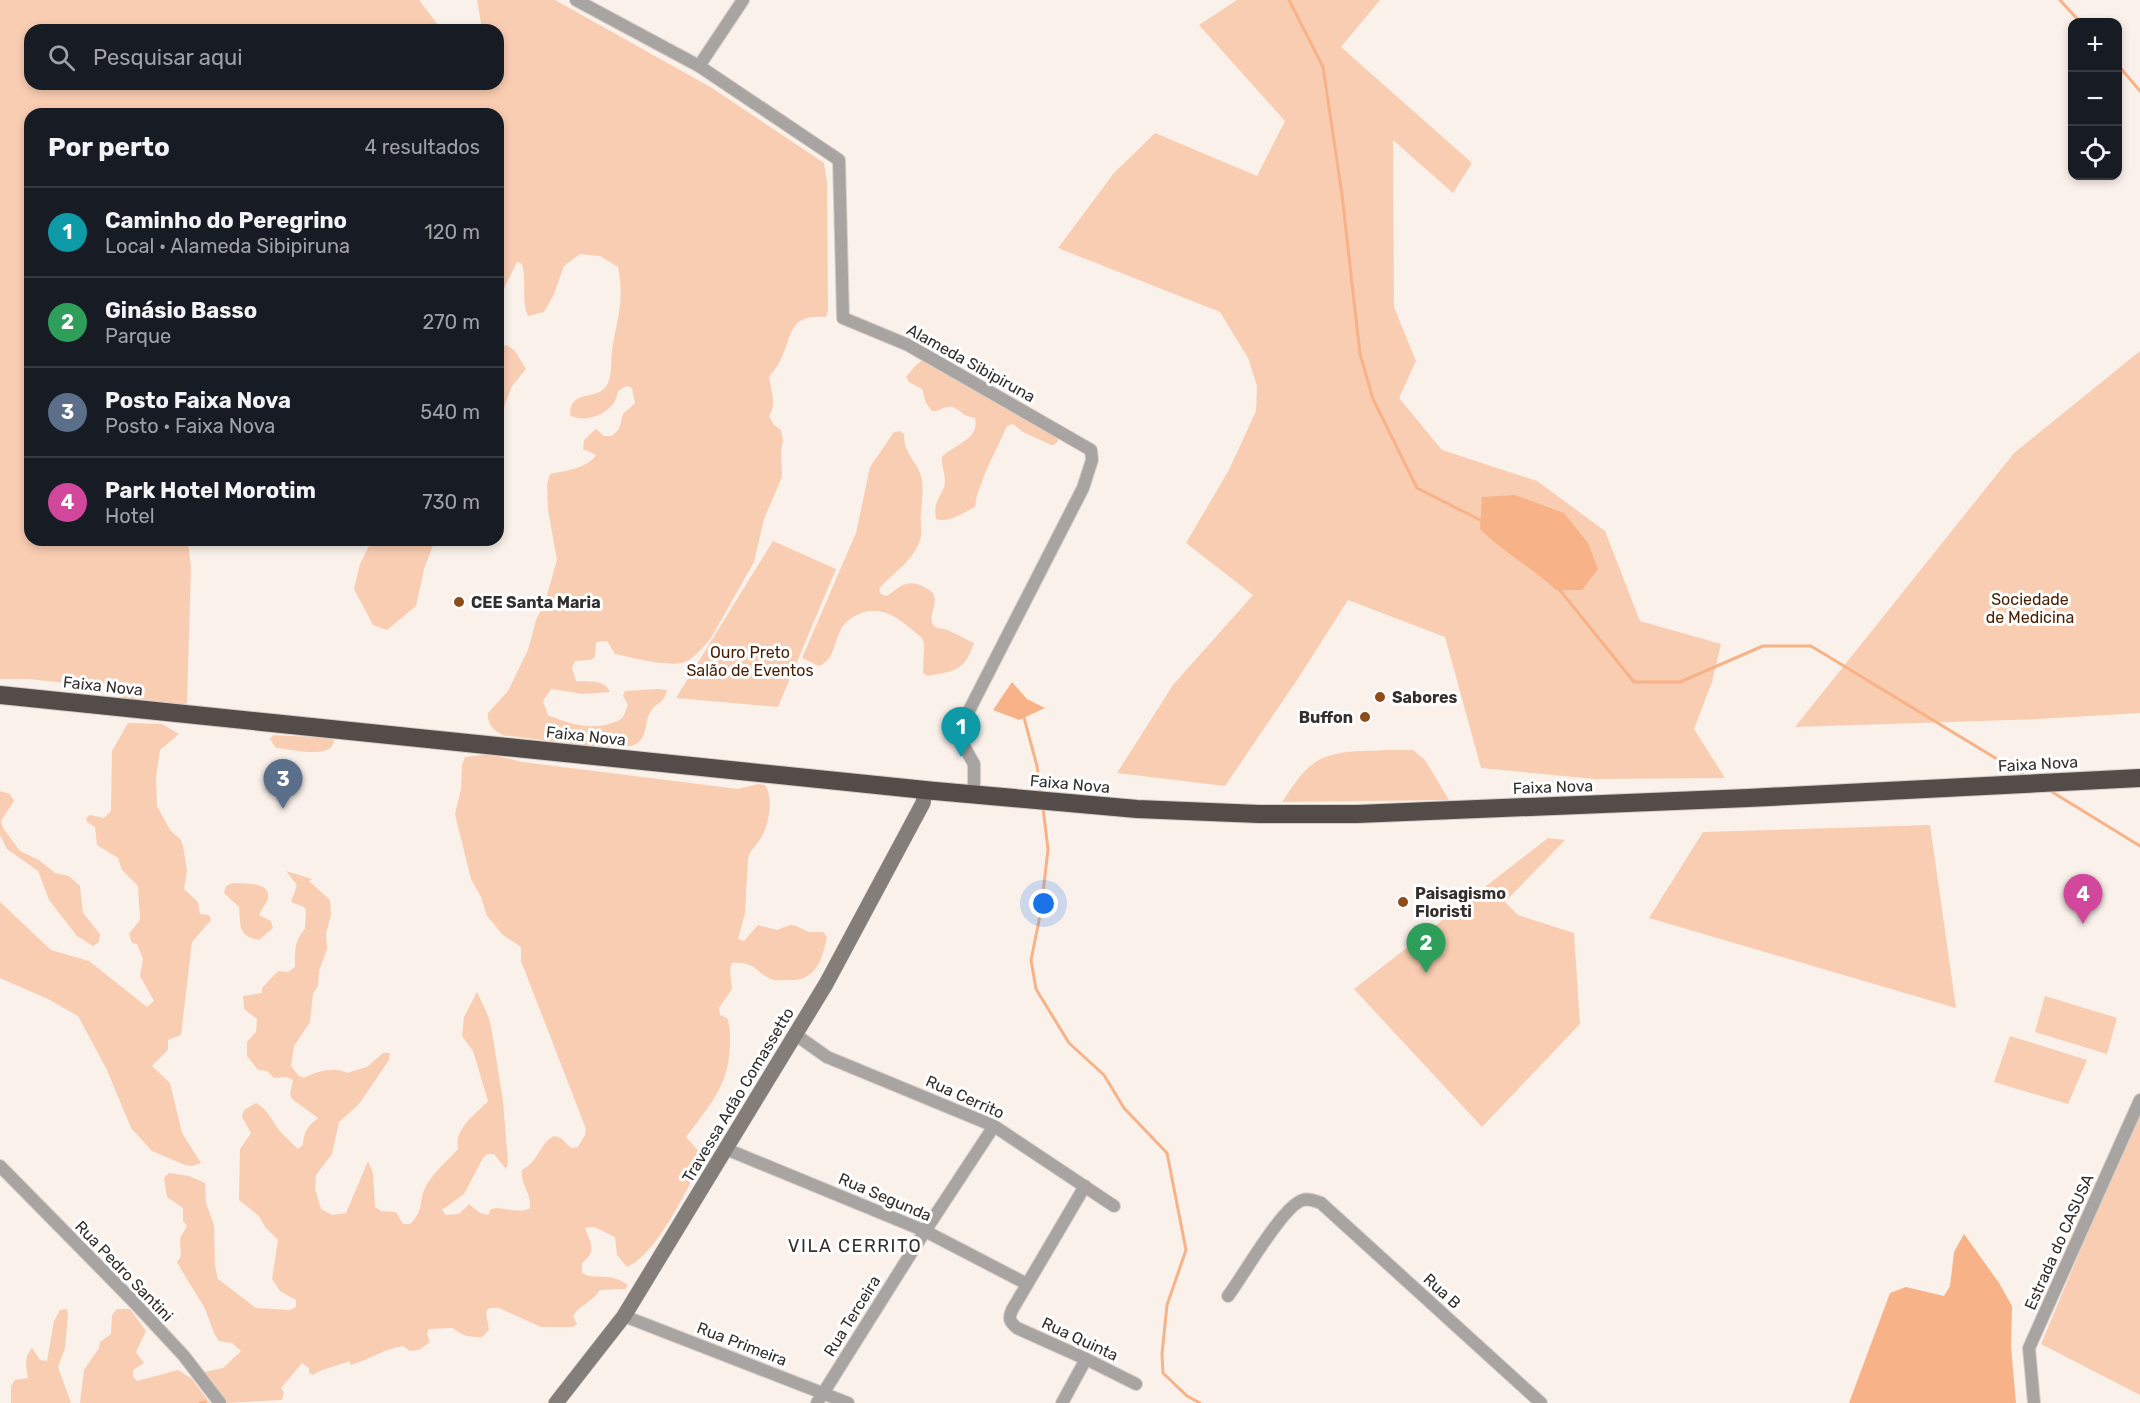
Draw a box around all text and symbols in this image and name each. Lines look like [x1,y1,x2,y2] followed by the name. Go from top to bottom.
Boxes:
[2068,18,2122,180] map controls
[2068,18,2122,72] button: +
[24,24,504,90] search box
[45,41,78,74] icon: search
[93,44,243,71] text: Pesquisar aqui
[2068,72,2122,126] button: −
[2068,126,2122,180] button: locate
[48,132,170,163] text: Por perto
[365,135,480,159] text: 4 resultados
[105,207,347,234] text: Caminho do Peregrino
[63,220,72,244] text: 1
[424,220,480,244] text: 120 m
[105,234,350,258] text: Local · Alameda Sibipiruna
[105,297,257,324] text: Ginásio Basso
[61,310,74,334] text: 2
[423,310,480,334] text: 270 m
[904,320,1038,406] street label: Alameda Sibipiruna
[105,324,171,348] text: Parque
[105,387,291,414] text: Posto Faixa Nova
[61,400,74,424] text: 3
[420,400,480,424] text: 540 m
[105,414,275,438] text: Posto · Faixa Nova
[105,477,316,504] text: Park Hotel Morotim
[61,490,74,514] text: 4
[422,490,480,514] text: 730 m
[105,504,155,528] text: Hotel
[1986,590,2074,627] park label: Sociedade de Medicina
[471,593,601,612] place label: CEE Santa Maria
[452,595,466,609] marker: CEE Santa Maria
[686,643,814,680] park label: Ouro Preto Salão de Eventos
[62,672,144,700] street label: Faixa Nova
[1392,688,1458,707] place label: Sabores
[1373,690,1387,704] marker: Sabores
[942,708,980,757] pin: 1
[1299,708,1353,727] place label: Buffon
[1358,710,1372,724] marker: Buffon
[545,722,627,750] street label: Faixa Nova
[1997,752,2079,776] street label: Faixa Nova
[264,760,302,809] pin: 3
[1029,771,1111,797] street label: Faixa Nova
[1513,776,1593,798] street label: Faixa Nova
[2064,874,2102,924] pin: 4
[1415,884,1506,921] place label: Paisagismo Floristi
[1029,889,1058,918] your location
[1396,895,1410,909] marker: Paisagismo Floristi
[1406,924,1446,973] pin: 2
[678,1004,798,1186] street label: Travessa Adão Comassetto
[923,1071,1007,1123] street label: Rua Cerrito
[836,1169,934,1225] street label: Rua Segunda
[2021,1171,2098,1313] street label: Estrada do CASUSA
[71,1217,177,1325] street label: Rua Pedro Santini
[788,1235,922,1257] district label: VILA CERRITO
[1419,1269,1465,1313] street label: Rua B
[820,1272,884,1360] street label: Rua Terceira
[1039,1313,1121,1365] street label: Rua Quinta
[694,1318,790,1370] street label: Rua Primeira

